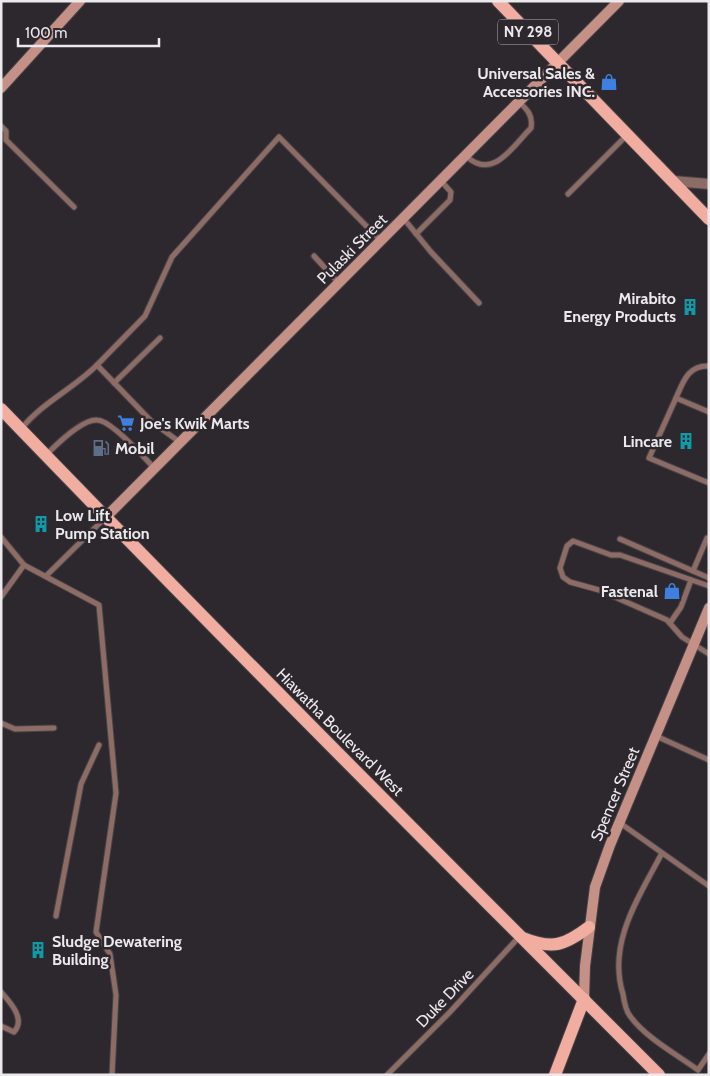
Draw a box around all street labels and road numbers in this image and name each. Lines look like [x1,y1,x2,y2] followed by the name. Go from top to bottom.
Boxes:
[498,20,558,44] road number: NY 298
[313,210,391,288] street label: Pulaski Street
[272,664,408,800] street label: Hiawatha Boulevard West
[587,744,644,844] street label: Spencer Street
[412,965,478,1031] street label: Duke Drive

